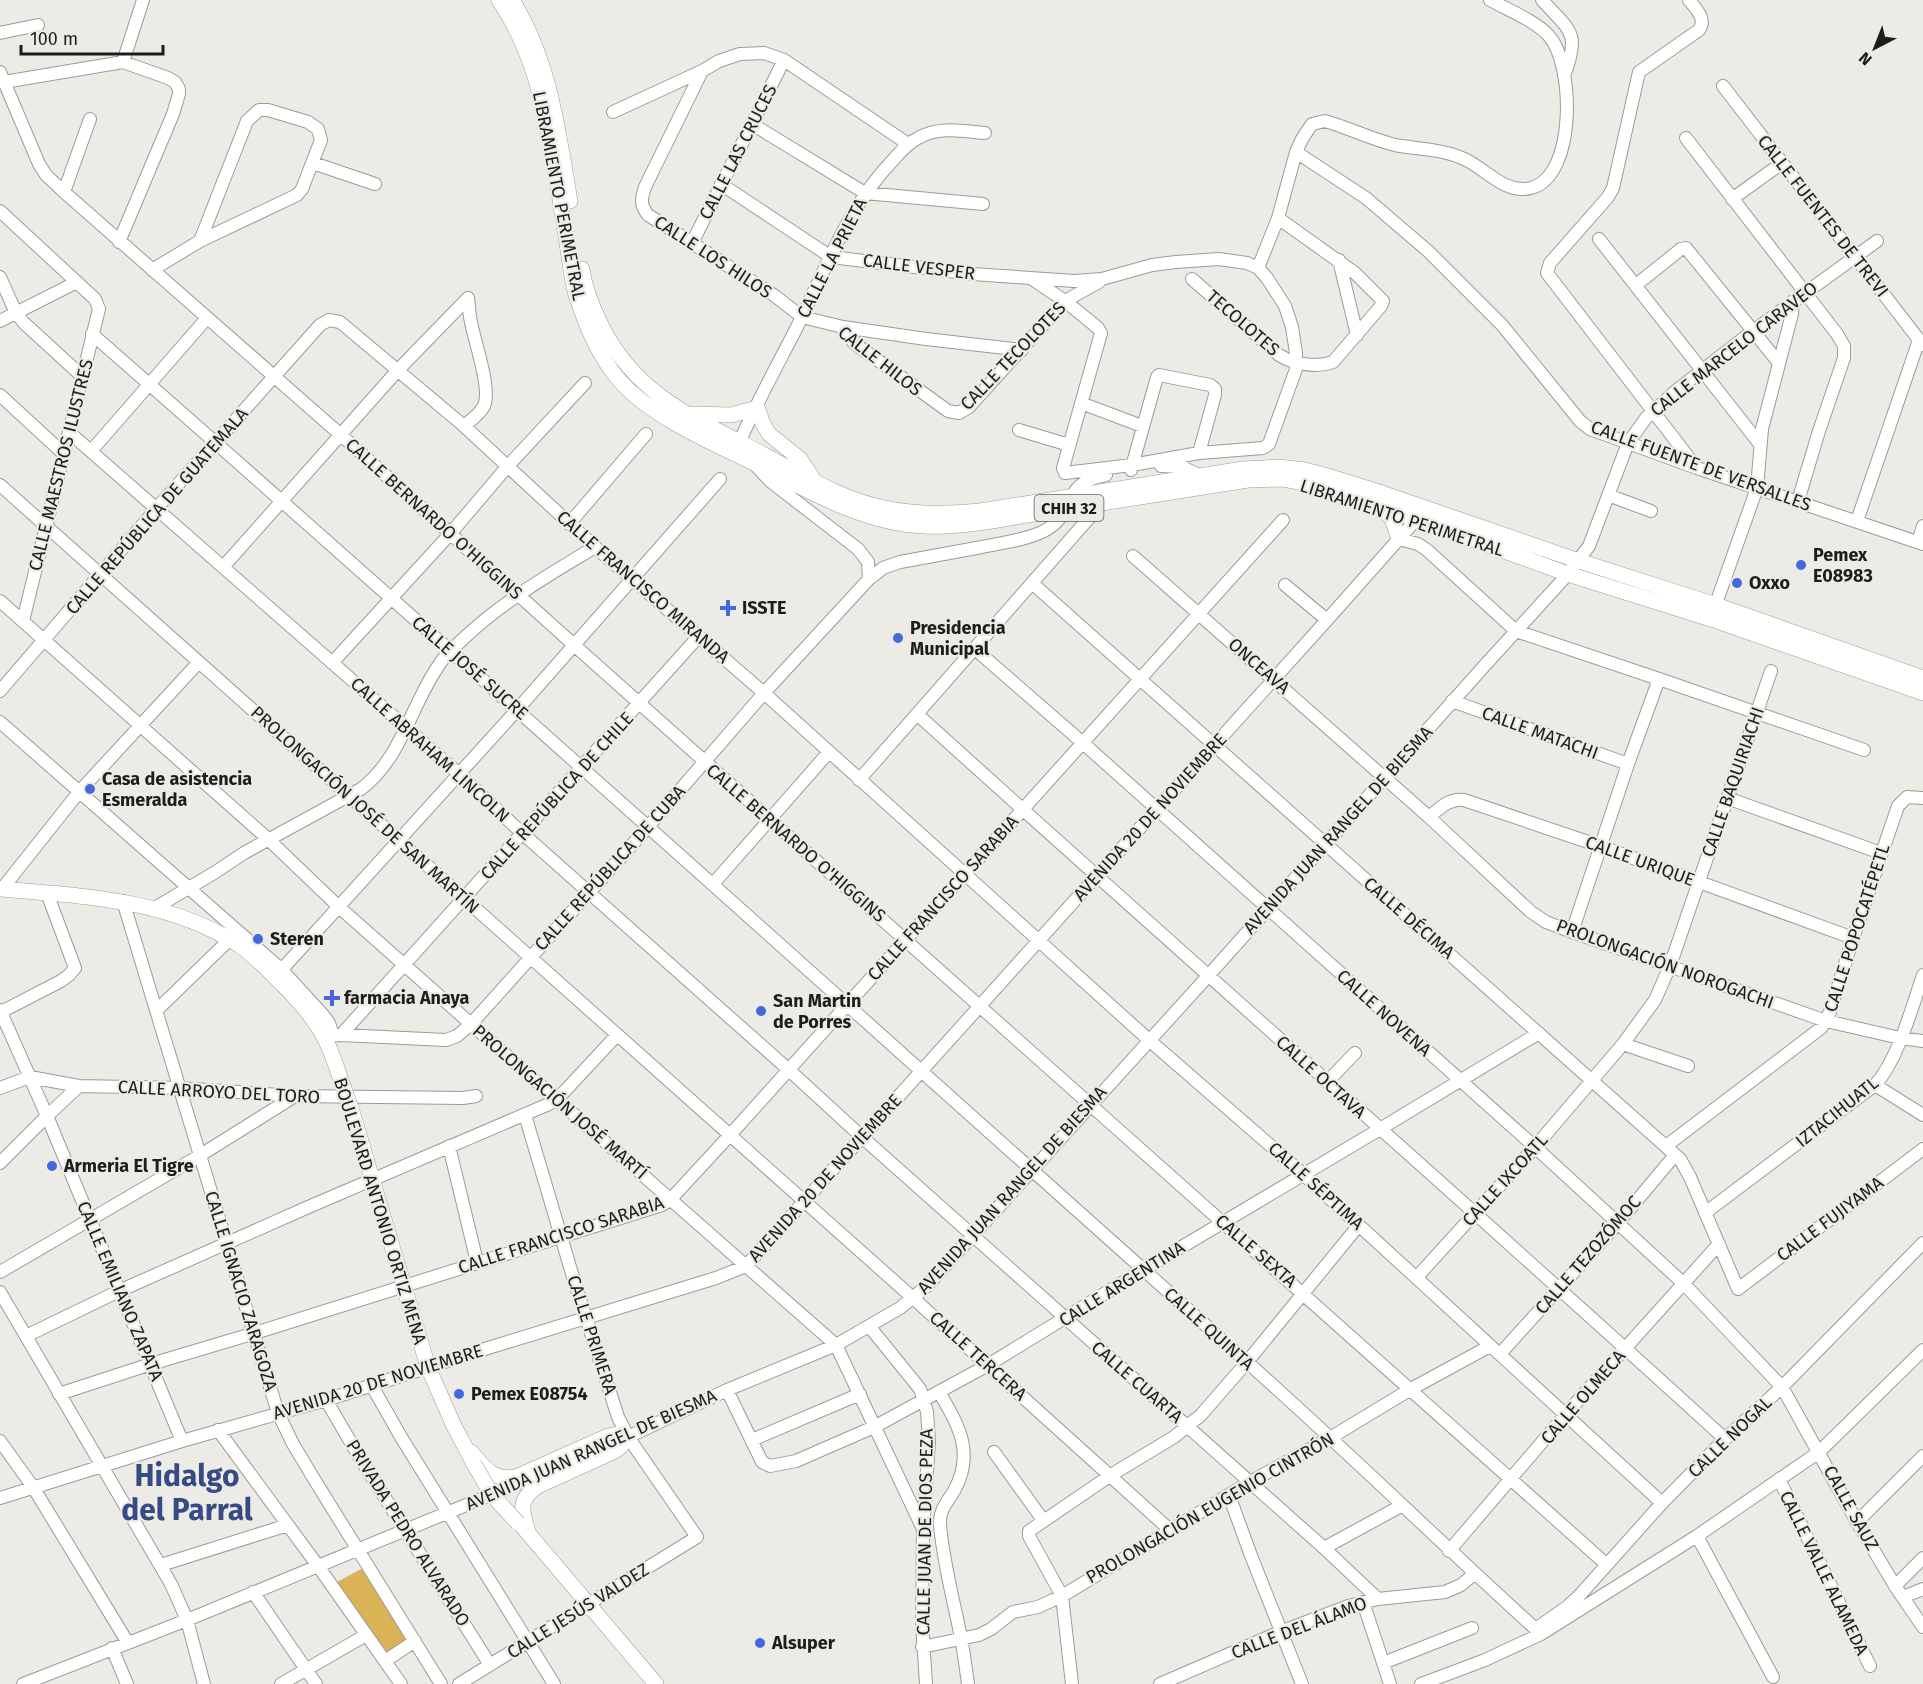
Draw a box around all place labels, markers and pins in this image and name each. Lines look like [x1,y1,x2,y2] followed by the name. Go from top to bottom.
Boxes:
[1813,544,1873,587] place label: Pemex E08983
[1794,558,1808,572] marker: Pemex E08983
[1749,572,1790,594] place label: Oxxo
[1730,576,1744,590] marker: Oxxo
[742,597,786,619] place label: ISSTE
[719,599,737,617] marker: ISSTE
[910,617,1006,660] place label: Presidencia Municipal
[891,631,905,645] marker: Presidencia Municipal
[102,768,252,811] place label: Casa de asistencia Esmeralda
[83,782,97,796] marker: Casa de asistencia Esmeralda
[270,928,324,950] place label: Steren
[251,932,265,946] marker: Steren
[344,987,469,1009] place label: farmacia Anaya
[773,990,861,1033] place label: San Martin de Porres
[325,991,339,1005] marker: farmacia Anaya
[754,1004,768,1018] marker: San Martin de Porres
[63,1155,194,1177] place label: Armeria El Tigre
[45,1159,59,1173] marker: Armeria El Tigre
[471,1383,588,1405] place label: Pemex E08754
[452,1387,466,1401] marker: Pemex E08754
[771,1632,836,1654] place label: Alsuper
[753,1636,767,1650] marker: Alsuper

